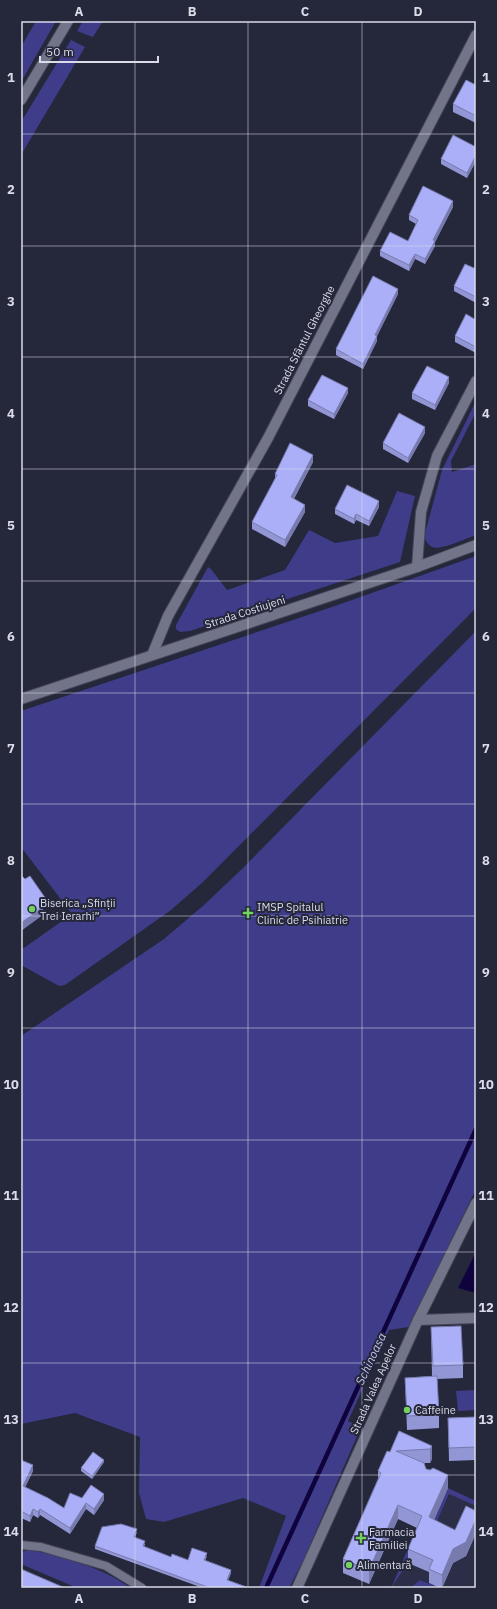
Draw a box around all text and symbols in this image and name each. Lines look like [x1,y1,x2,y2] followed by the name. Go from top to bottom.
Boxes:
[75,3,84,20] text: A
[188,3,197,20] text: B
[301,3,310,20] text: C
[413,3,423,20] text: D
[40,38,158,64] scale bar
[46,44,74,59] text: 50 m
[7,69,15,86] text: 1
[482,69,490,86] text: 1
[7,181,15,198] text: 2
[482,181,490,198] text: 2
[270,283,338,397] street label: Strada Sfântul Gheorghe
[7,293,15,310] text: 3
[482,293,490,310] text: 3
[7,405,15,422] text: 4
[482,405,490,422] text: 4
[7,517,15,534] text: 5
[482,517,490,534] text: 5
[203,592,287,632] street label: Strada Costiujeni
[7,628,15,645] text: 6
[482,628,490,645] text: 6
[7,740,15,757] text: 7
[482,740,490,757] text: 7
[7,852,15,869] text: 8
[482,852,490,869] text: 8
[40,896,116,923] place label: Biserica „Sfinții Trei Ierarhi”
[257,900,348,927] place label: IMSP Spitalul Clinic de Psihiatrie
[27,904,37,914] marker: Biserica „Sfinții Trei Ierarhi”
[242,907,254,919] marker: IMSP Spitalul Clinic de Psihiatrie
[7,964,15,981] text: 9
[482,964,490,981] text: 9
[3,1076,19,1093] text: 10
[478,1076,494,1093] text: 10
[3,1187,19,1204] text: 11
[478,1187,494,1204] text: 11
[3,1299,19,1316] text: 12
[478,1299,494,1316] text: 12
[352,1330,389,1387] water label: Schinoasa
[347,1342,399,1436] street label: Strada Valea Apelor
[415,1403,456,1417] place label: Caffeine
[402,1405,412,1415] marker: Caffeine
[3,1411,19,1428] text: 13
[478,1411,494,1428] text: 13
[3,1523,19,1540] text: 14
[478,1523,494,1540] text: 14
[369,1525,414,1552] place label: Farmacia Familiei
[356,1533,366,1543] marker: Farmacia Familiei
[357,1558,411,1572] place label: Alimentară
[344,1560,354,1570] marker: Alimentară
[75,1590,84,1607] text: A
[188,1590,197,1607] text: B
[301,1590,310,1607] text: C
[413,1590,423,1607] text: D

